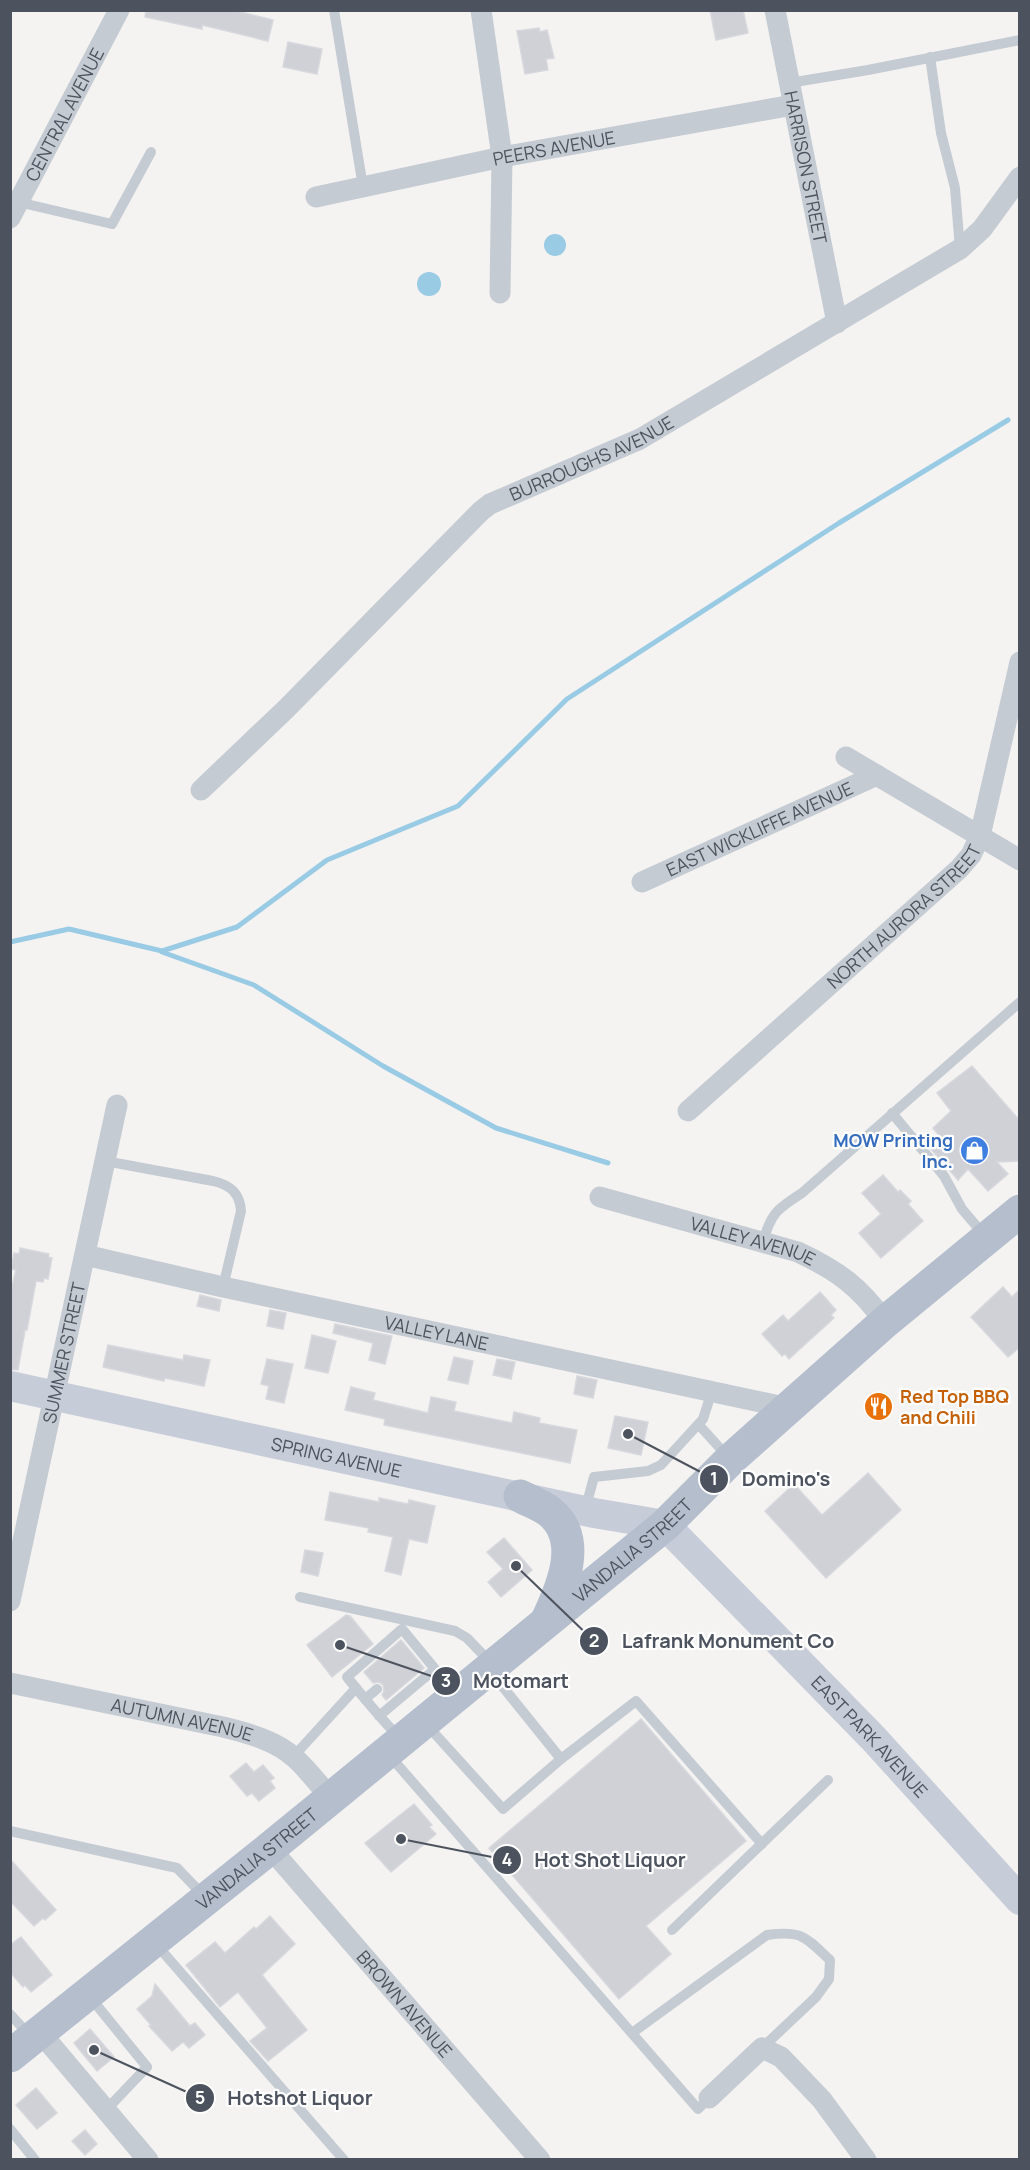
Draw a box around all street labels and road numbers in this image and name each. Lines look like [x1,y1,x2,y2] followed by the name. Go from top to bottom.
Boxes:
[19,44,109,185] street label: CENTRAL AVENUE
[779,88,833,246] street label: HARRISON STREET
[490,125,617,171] street label: PEERS AVENUE
[506,410,678,506] street label: BURROUGHS AVENUE
[662,776,857,881] street label: EAST WICKLIFFE AVENUE
[822,840,986,994] street label: NORTH AURORA STREET
[688,1211,820,1271] street label: VALLEY AVENUE
[37,1280,91,1426] street label: SUMMER STREET
[382,1310,491,1355] street label: VALLEY LANE
[269,1431,404,1483] street label: SPRING AVENUE
[568,1493,697,1608] street label: VANDALIA STREET
[806,1670,933,1803] street label: EAST PARK AVENUE
[109,1692,256,1747] street label: AUTUMN AVENUE
[191,1802,322,1915] street label: VANDALIA STREET
[352,1945,458,2062] street label: BROWN AVENUE

